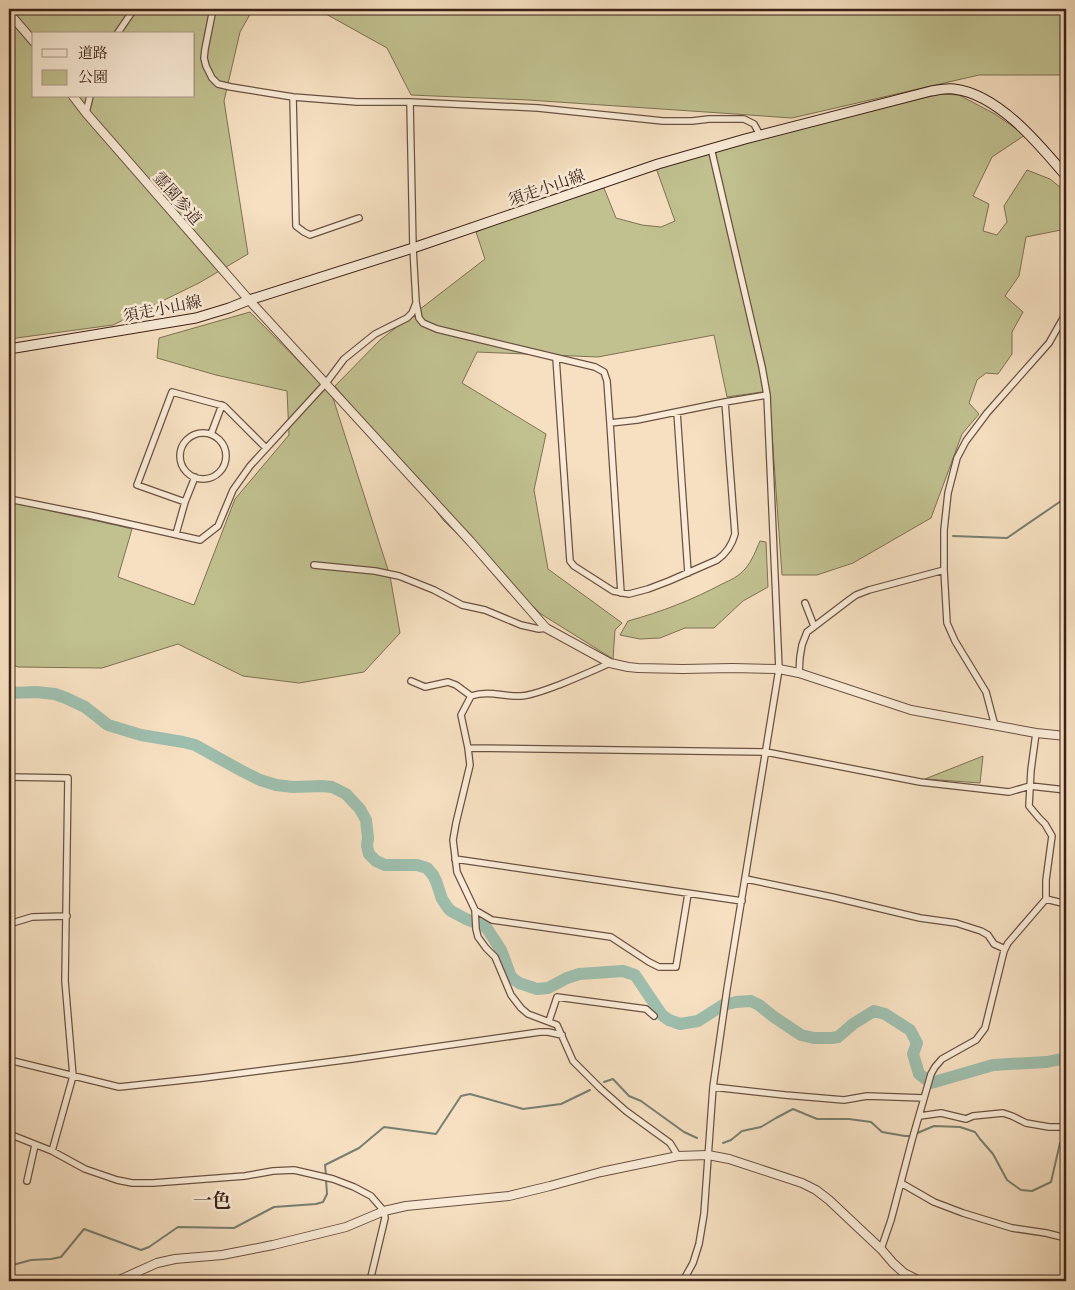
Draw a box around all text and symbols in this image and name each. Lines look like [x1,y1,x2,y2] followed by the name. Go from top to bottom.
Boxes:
[32,32,195,98] legend
[78,44,108,62] text: 道路
[78,68,108,86] text: 公園
[505,165,587,209] street label: 須走小山線
[149,168,206,229] street label: 霊園参道
[121,292,203,325] street label: 須走小山線
[193,1190,231,1212] district label: 一色

